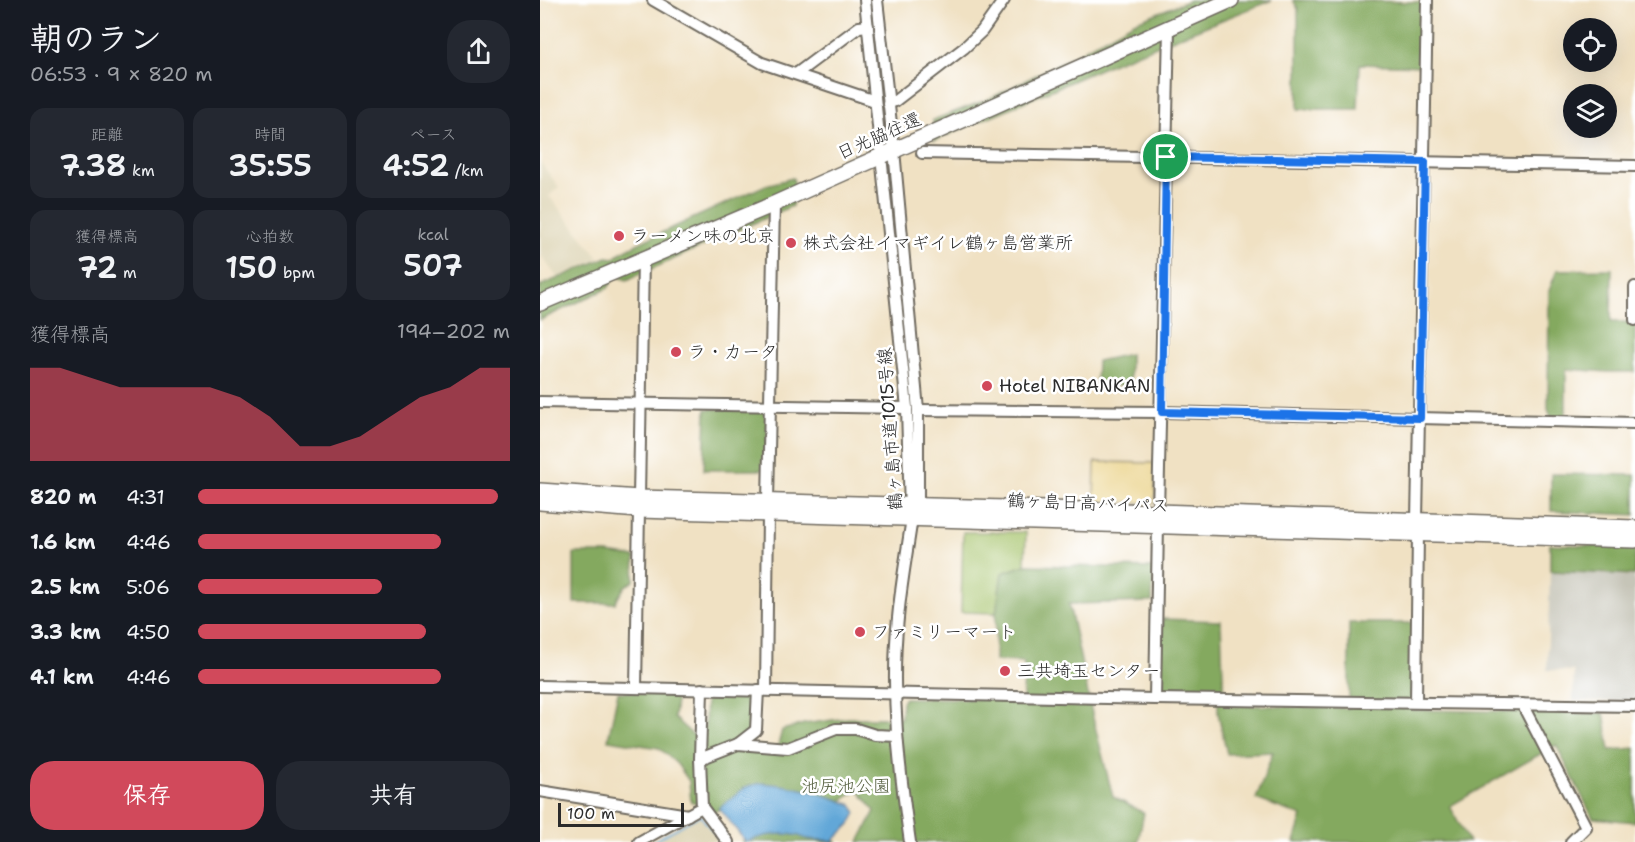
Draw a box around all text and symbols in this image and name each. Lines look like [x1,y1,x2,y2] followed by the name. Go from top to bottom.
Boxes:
[30,16,162,61] text: 朝のラン
[1563,18,1617,138] map controls
[1563,18,1617,72] button: locate
[447,20,510,83] button: share
[30,61,212,87] text: 06:53 · 9 × 820 m
[1563,84,1617,138] button: layers
[833,107,925,165] street label: 日光脇往還
[91,124,123,145] text: 距離
[254,124,286,145] text: 時間
[409,124,457,145] text: ペース
[1140,131,1191,182] pin
[1149,140,1182,173] icon: arrive
[59,145,127,186] text: 7.38
[228,145,312,186] text: 35:55
[382,145,450,186] text: 4:52
[127,160,155,181] text: km
[450,160,484,181] text: /km
[417,224,449,245] text: kcal
[631,224,775,248] place label: ラーメン味の北京
[75,226,139,247] text: 獲得標高
[246,226,294,247] text: 心拍数
[612,229,626,243] marker: ラーメン味の北京
[803,231,1073,255] place label: 株式会社イマギイレ鶴ヶ島営業所
[784,236,798,250] marker: 株式会社イマギイレ鶴ヶ島営業所
[403,245,463,286] text: 507
[77,247,117,288] text: 72
[225,247,277,288] text: 150
[117,262,137,283] text: m
[277,262,315,283] text: bpm
[397,318,510,344] text: 194–202 m
[30,321,110,347] text: 獲得標高
[688,340,778,364] place label: ラ・カータ
[669,345,683,359] marker: ラ・カータ
[872,347,908,511] street label: 鶴ヶ島市道1015号線
[999,374,1151,398] place label: Hotel NIBANKAN
[980,379,994,393] marker: Hotel NIBANKAN
[30,484,96,510] text: 820 m
[126,484,165,510] text: 4:31
[1007,488,1169,518] street label: 鶴ヶ島日高バイパス
[30,529,96,555] text: 1.6 km
[126,529,171,555] text: 4:46
[30,574,100,600] text: 2.5 km
[126,574,170,600] text: 5:06
[30,619,101,645] text: 3.3 km
[126,619,170,645] text: 4:50
[872,620,1016,644] place label: ファミリーマート
[853,625,867,639] marker: ファミリーマート
[1017,659,1160,683] place label: 三共埼玉センター
[30,664,94,690] text: 4.1 km
[126,664,171,690] text: 4:46
[998,664,1012,678] marker: 三共埼玉センター
[30,761,264,830] button: 保存
[276,761,510,830] button: 共有
[801,774,891,798] park label: 池尻池公園
[558,800,684,828] scale bar
[567,803,615,824] text: 100 m

